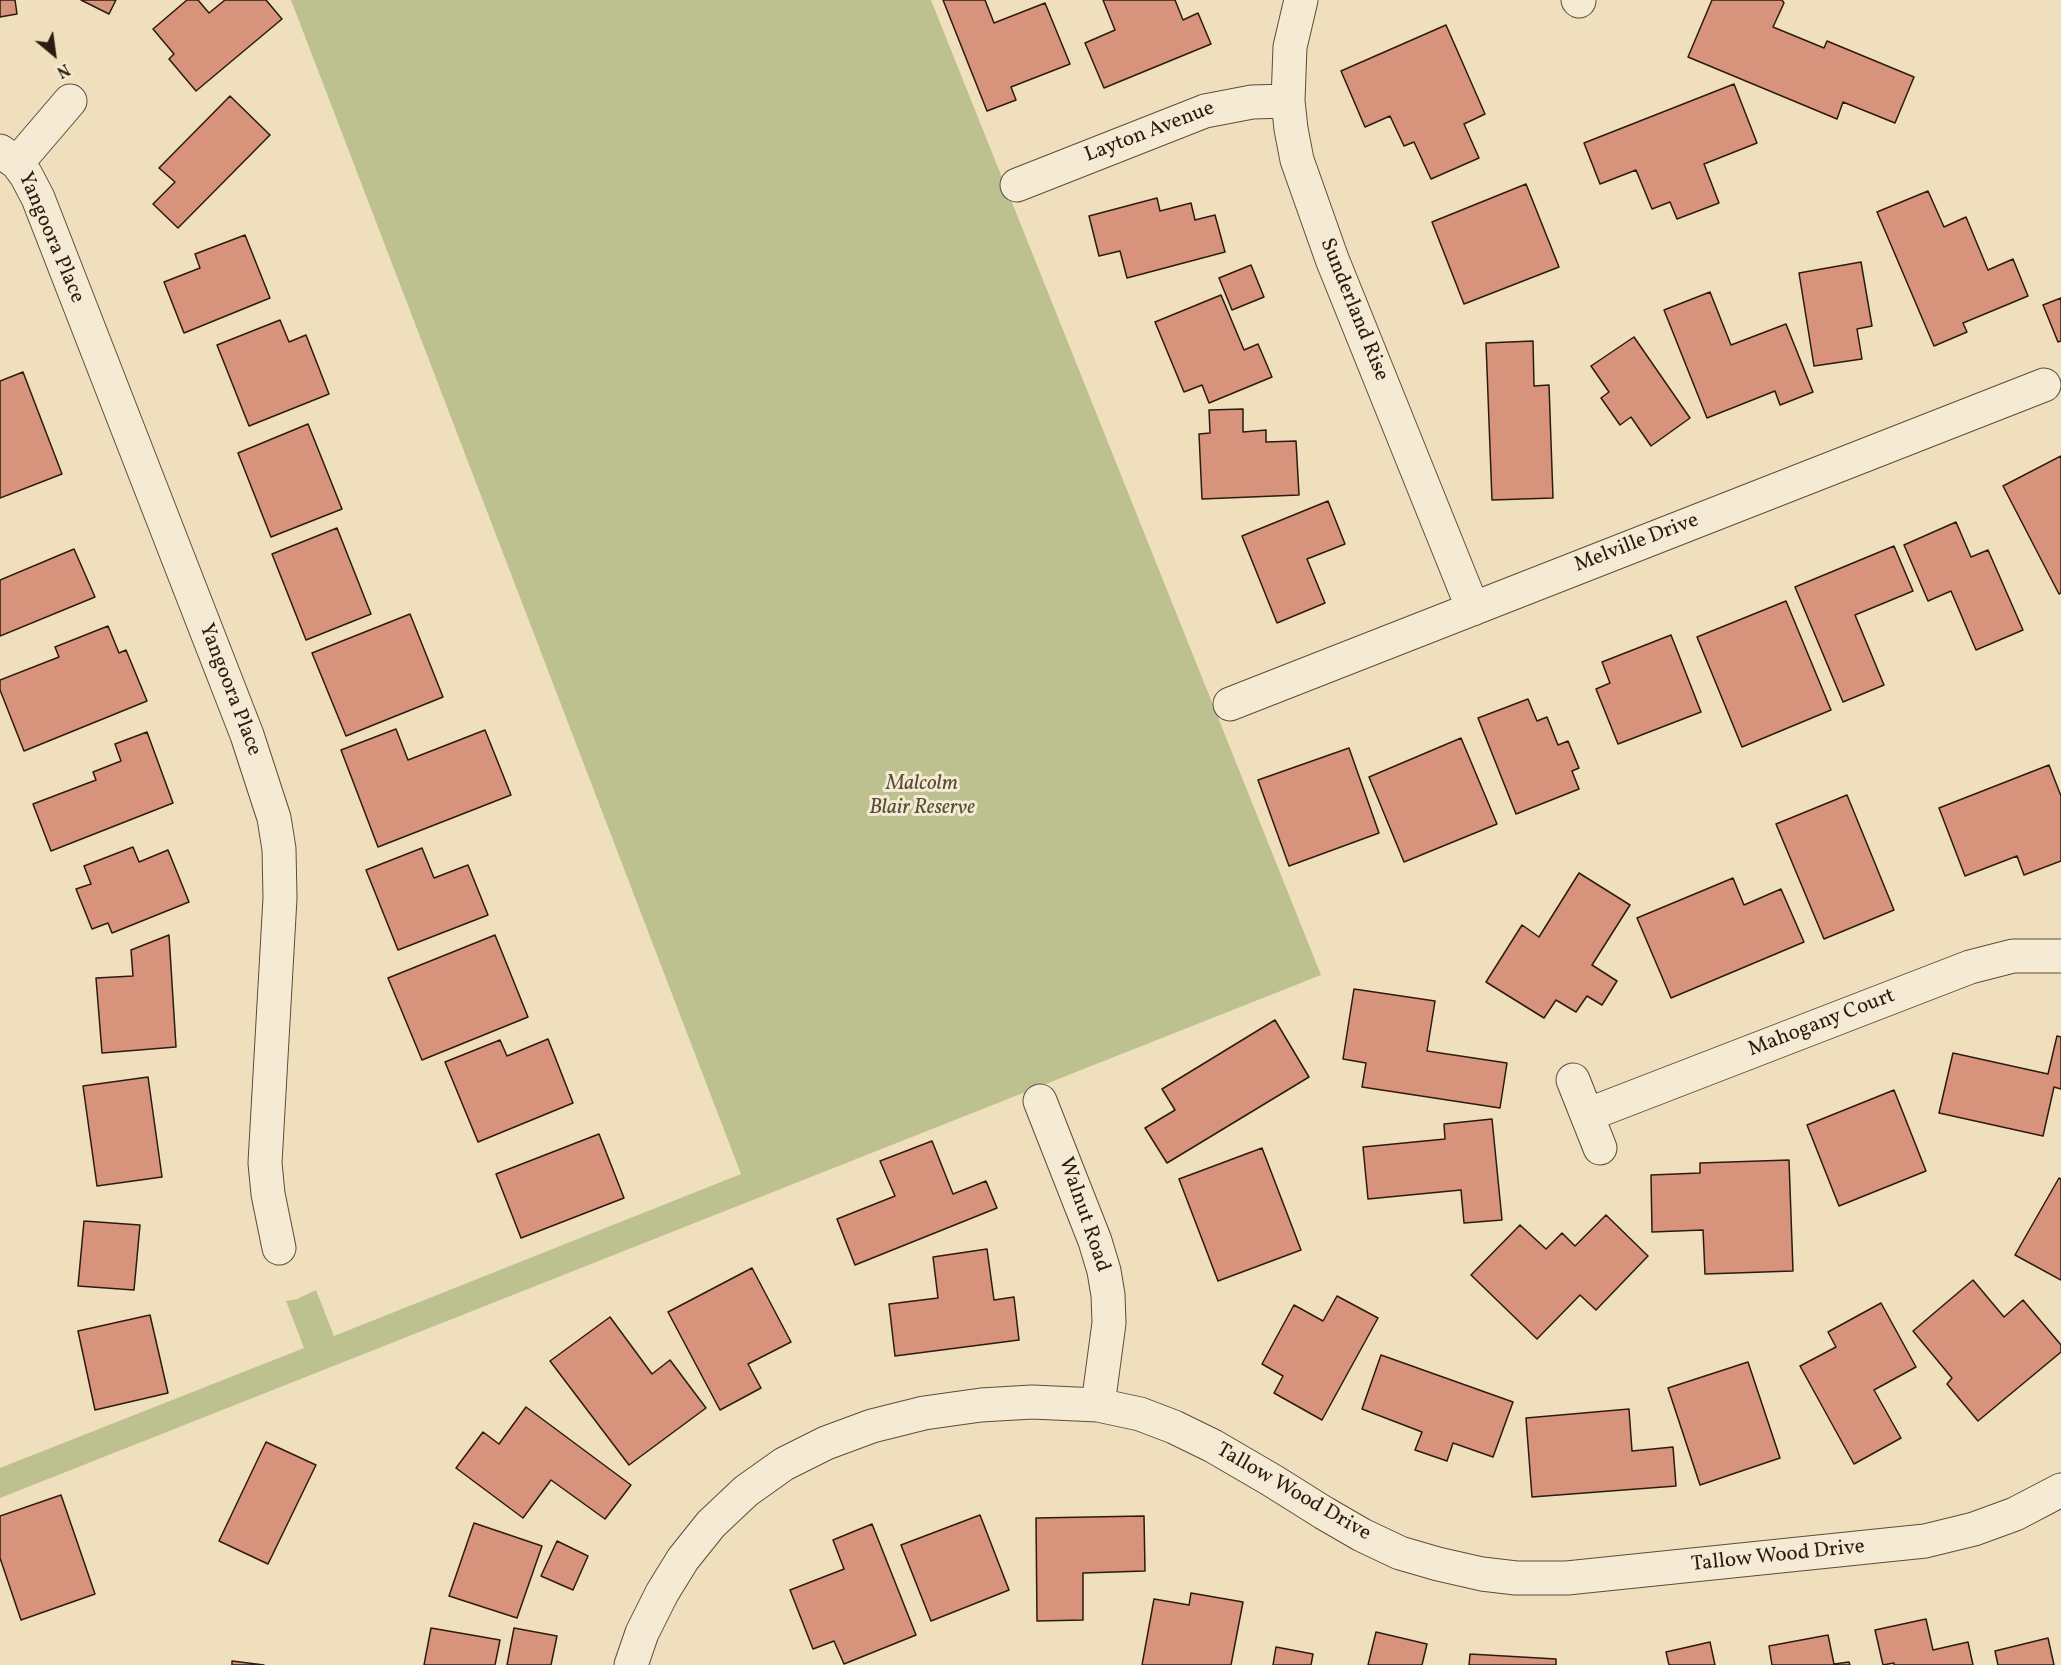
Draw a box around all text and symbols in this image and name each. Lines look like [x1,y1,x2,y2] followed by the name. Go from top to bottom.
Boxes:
[24,24,84,84] north arrow
[52,57,73,82] text: N
[1082,97,1218,169] street label: Layton Avenue
[11,169,89,307] street label: Yangoora Place
[1313,235,1393,385] street label: Sunderland Rise
[1571,509,1703,579] street label: Melville Drive
[192,620,266,760] street label: Yangoora Place
[869,772,975,822] park label: Malcolm Blair Reserve
[1745,984,1899,1064] street label: Mahogany Court
[1052,1154,1114,1276] street label: Walnut Road
[1211,1438,1375,1548] street label: Tallow Wood Drive
[1690,1535,1866,1579] street label: Tallow Wood Drive

